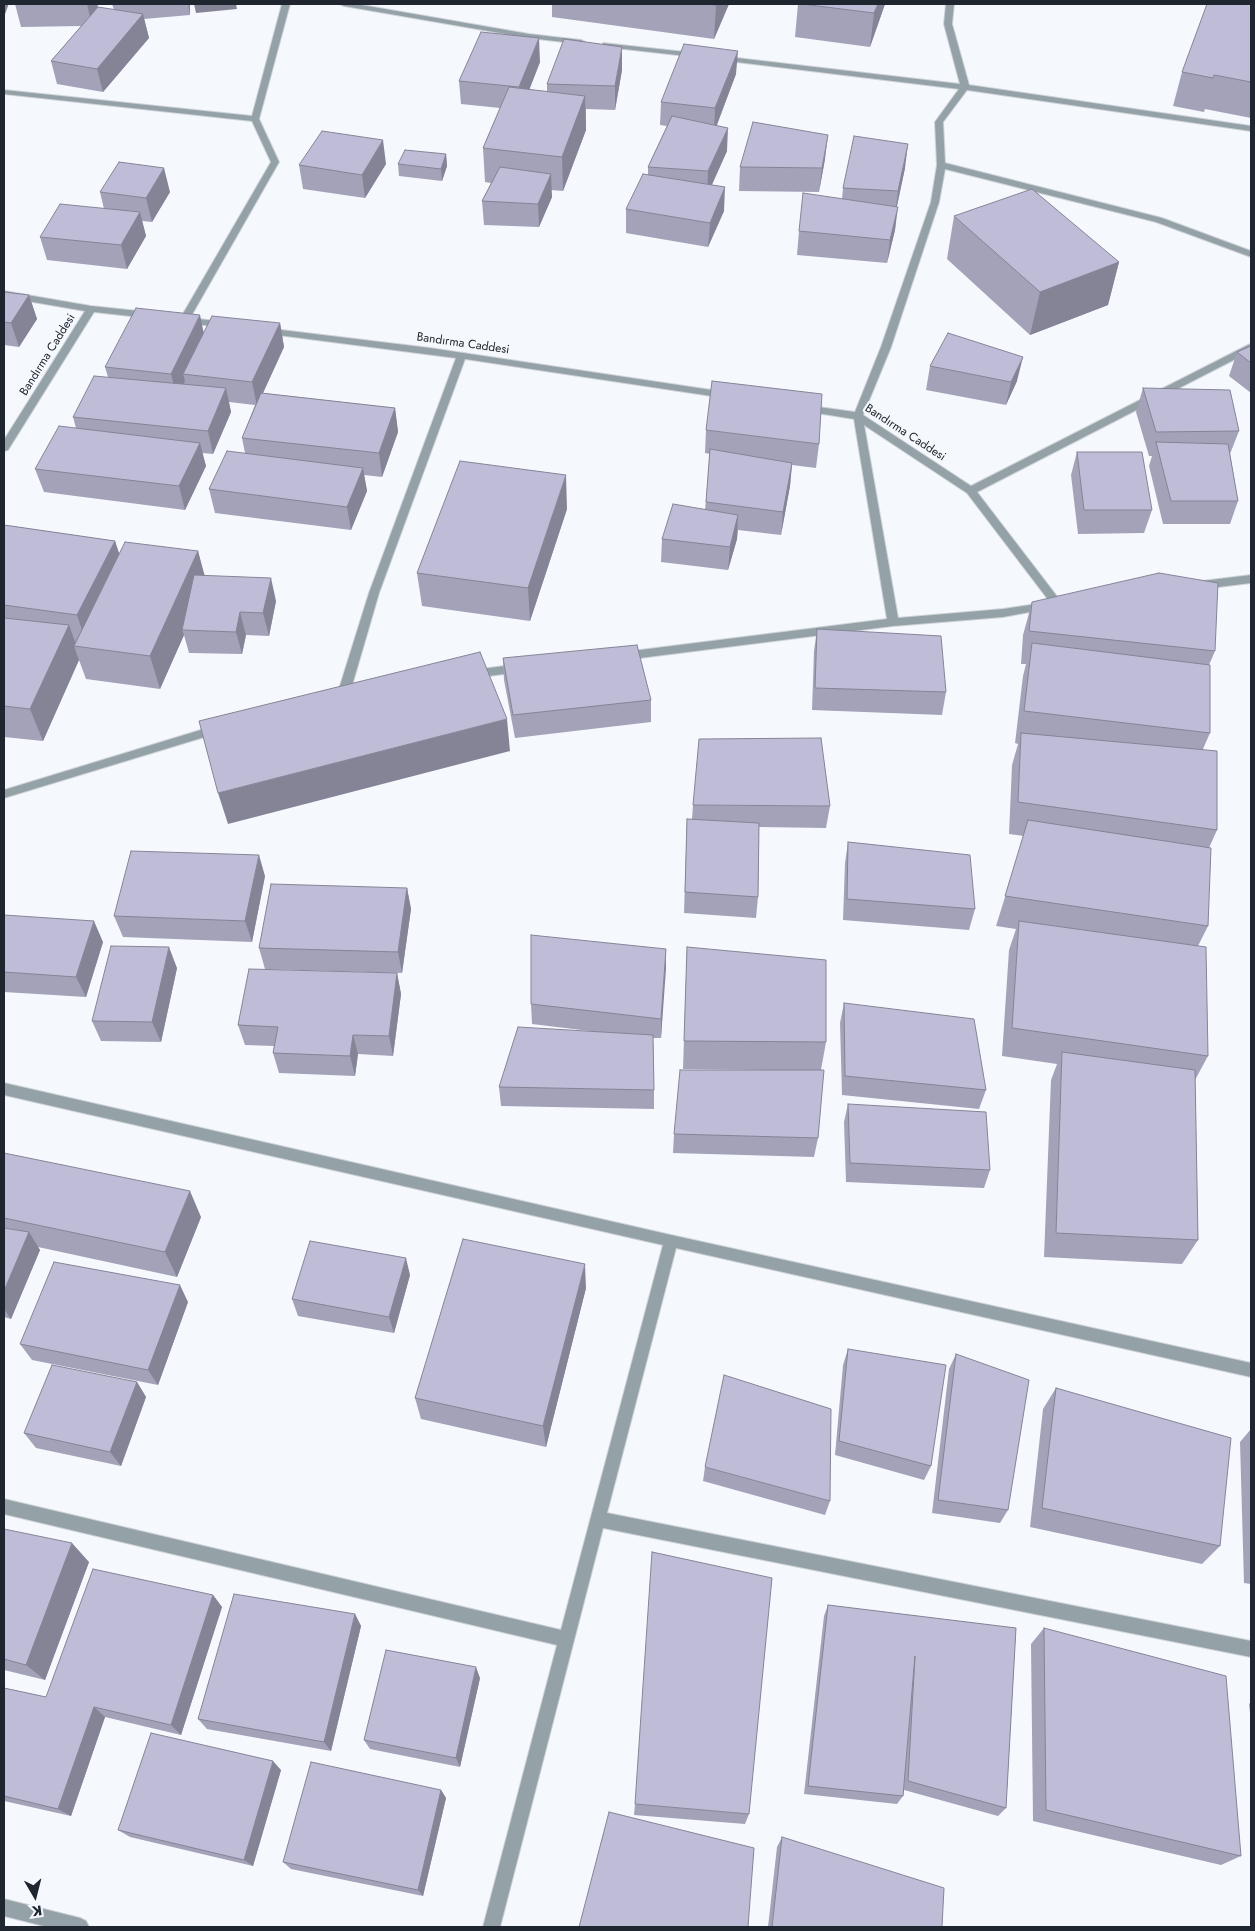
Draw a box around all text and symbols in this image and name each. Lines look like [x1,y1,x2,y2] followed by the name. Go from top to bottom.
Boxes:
[17,312,79,398] street label: Bandırma Caddesi
[416,330,510,358] street label: Bandırma Caddesi
[862,402,948,464] street label: Bandırma Caddesi
[10,1871,60,1921] north arrow
[31,1900,43,1921] text: K

